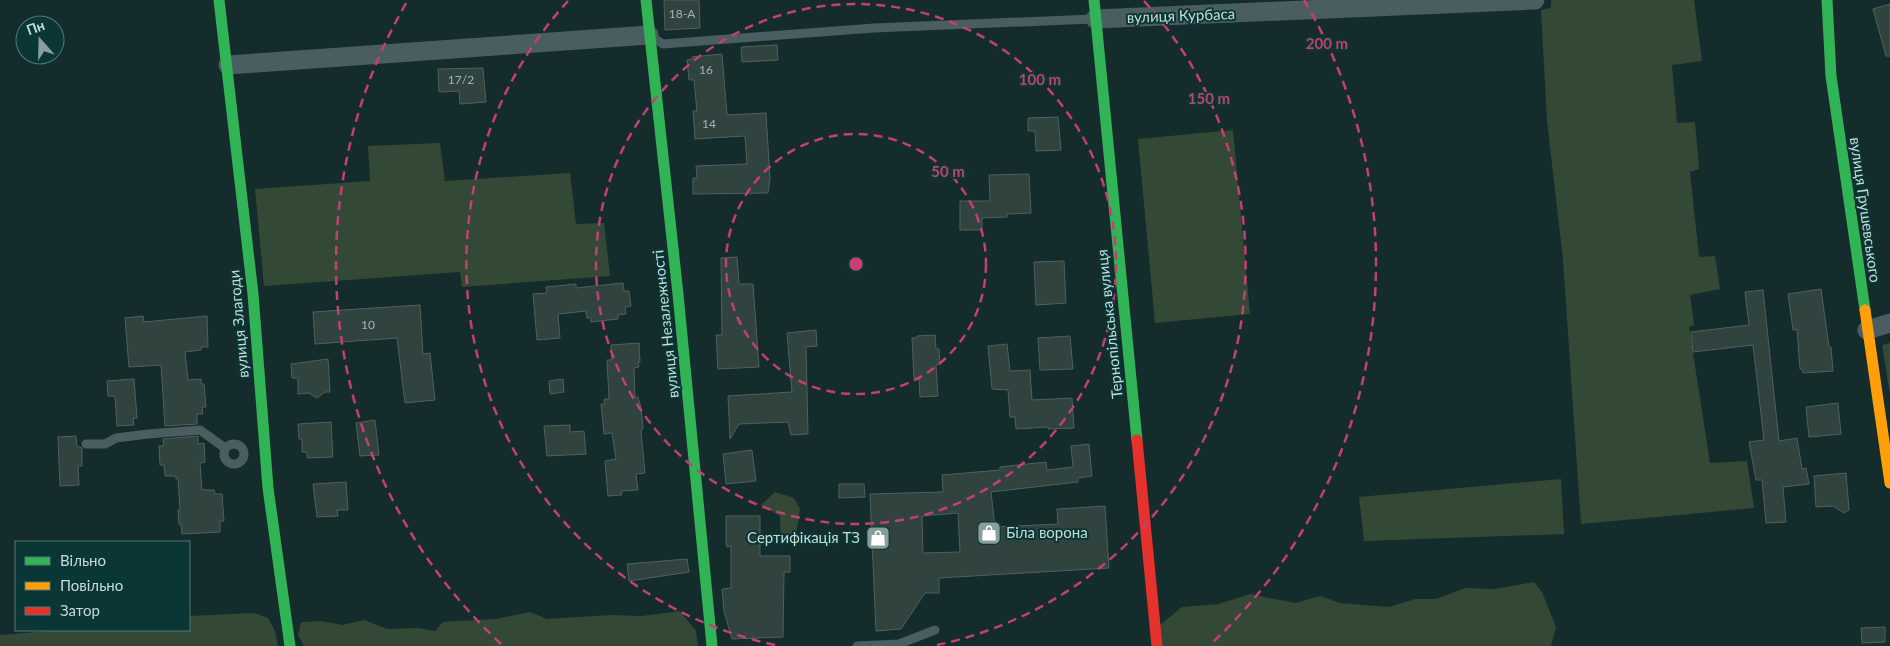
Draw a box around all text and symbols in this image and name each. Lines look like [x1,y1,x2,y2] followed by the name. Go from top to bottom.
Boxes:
[1127,4,1235,26] street label: вулиця Курбаса
[669,6,696,21] house number: 18-А
[15,15,65,65] north arrow
[24,16,47,38] text: Пн
[1306,34,1348,52] text: 200 m
[699,62,713,77] house number: 16
[1019,70,1061,88] text: 100 m
[448,72,474,87] house number: 17/2
[1188,89,1230,107] text: 150 m
[702,116,716,131] house number: 14
[1847,136,1885,284] street label: вулиця Грушевського
[931,162,965,180] text: 50 m
[648,249,682,399] street label: вулиця Незалежності
[1092,249,1126,400] street label: Тернопільська вулиця
[847,255,865,273] centre of rings
[224,269,252,379] street label: вулиця Злагоди
[361,317,375,332] house number: 10
[976,520,1002,546] shop icon: Біла ворона
[1006,523,1088,541] place label: Біла ворона
[865,525,891,551] shop icon: Сертифікація ТЗ
[747,528,860,546] place label: Сертифікація ТЗ
[15,541,190,631] legend
[60,551,106,569] text: Вільно
[60,576,123,594] text: Повільно
[60,601,100,619] text: Затор

